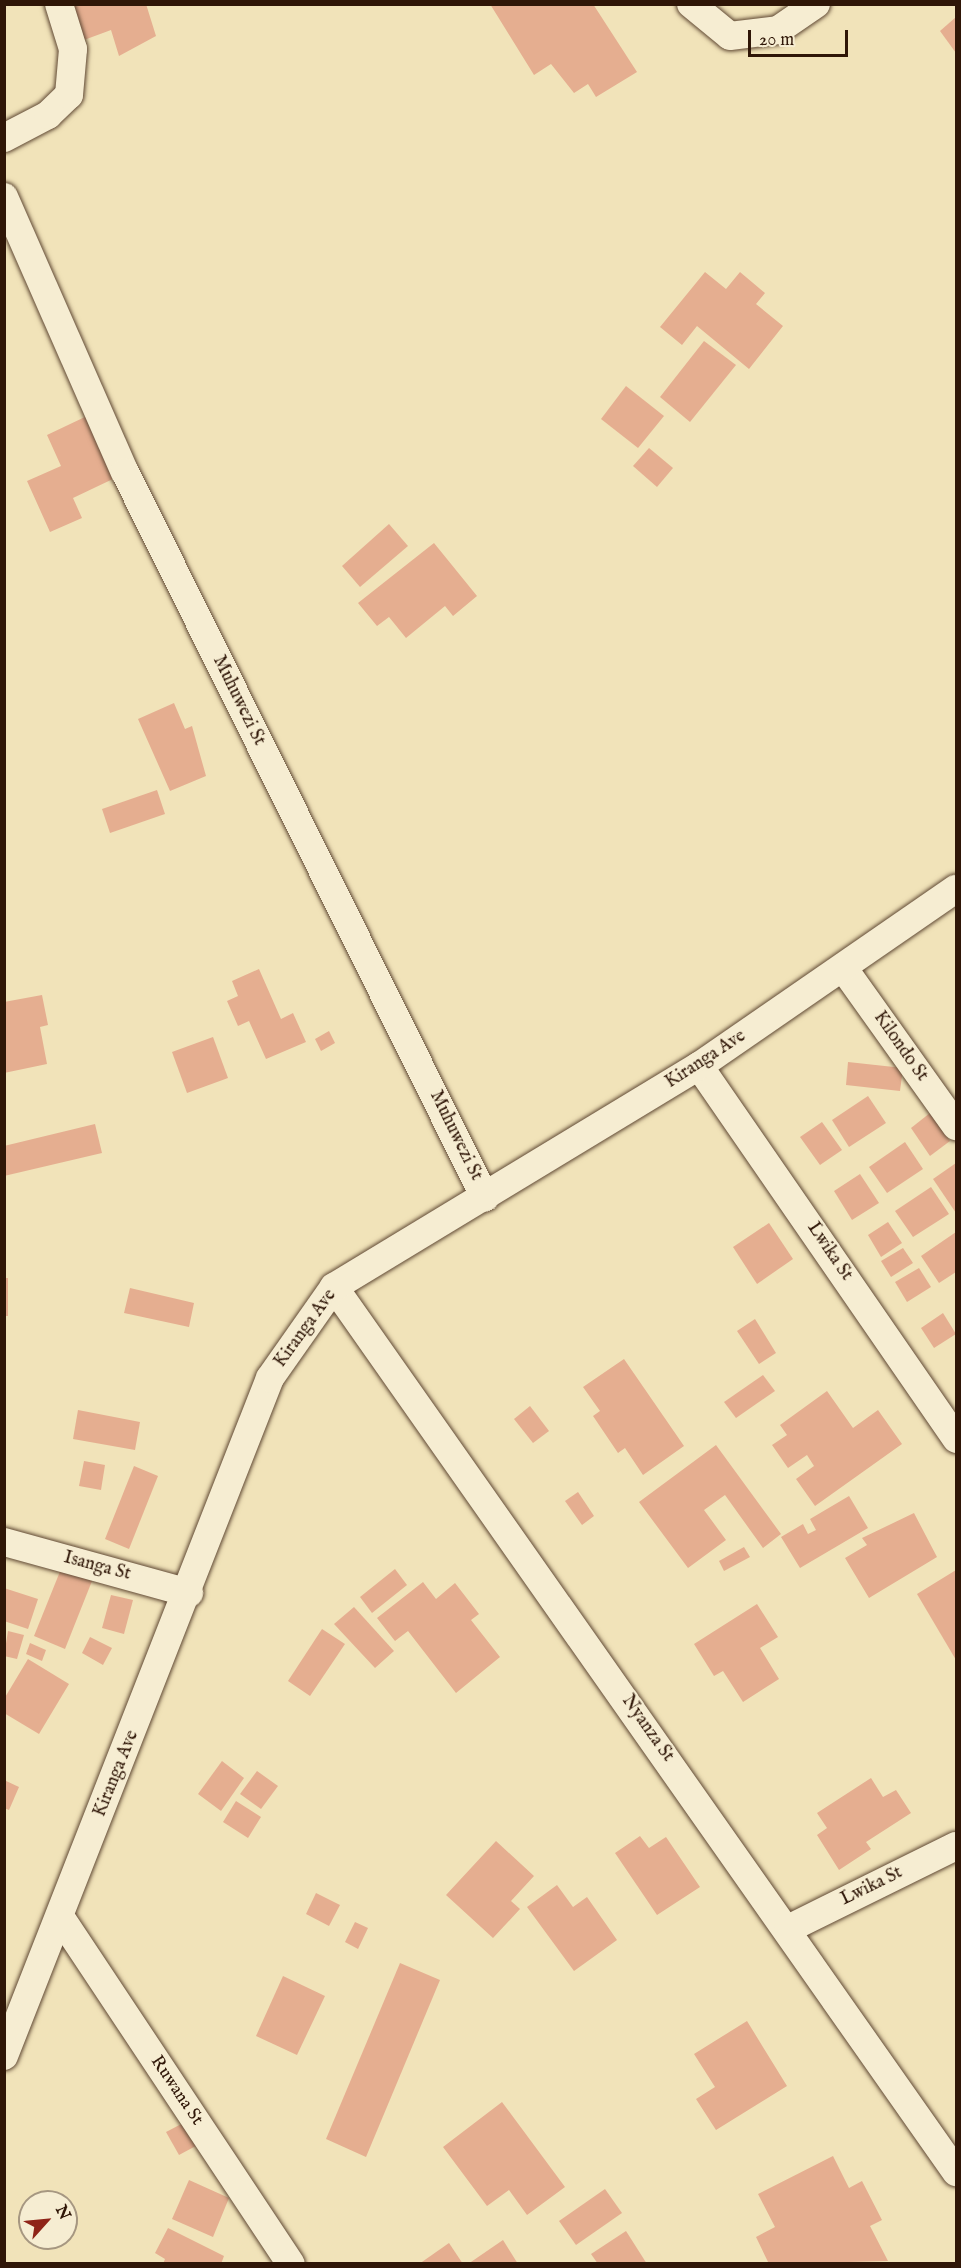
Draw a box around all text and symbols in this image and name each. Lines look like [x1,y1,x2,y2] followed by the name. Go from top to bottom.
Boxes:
[751,18,852,56] scale bar
[759,29,794,52] text: 20 m
[207,653,269,749] street label: Muhuwezi St
[868,1008,932,1086] street label: Kilondo St
[662,1026,750,1094] street label: Kiranga Ave
[424,1088,486,1184] street label: Muhuwezi St
[802,1219,856,1285] street label: Lwika St
[270,1286,342,1372] street label: Kiranga Ave
[61,1548,133,1586] street label: Isanga St
[616,1691,678,1767] street label: Nyanza St
[90,1728,144,1820] street label: Kiranga Ave
[838,1863,906,1911] street label: Lwika St
[145,2052,207,2130] street label: Ruwana St
[18,2190,78,2250] north arrow
[50,2202,74,2223] text: N

